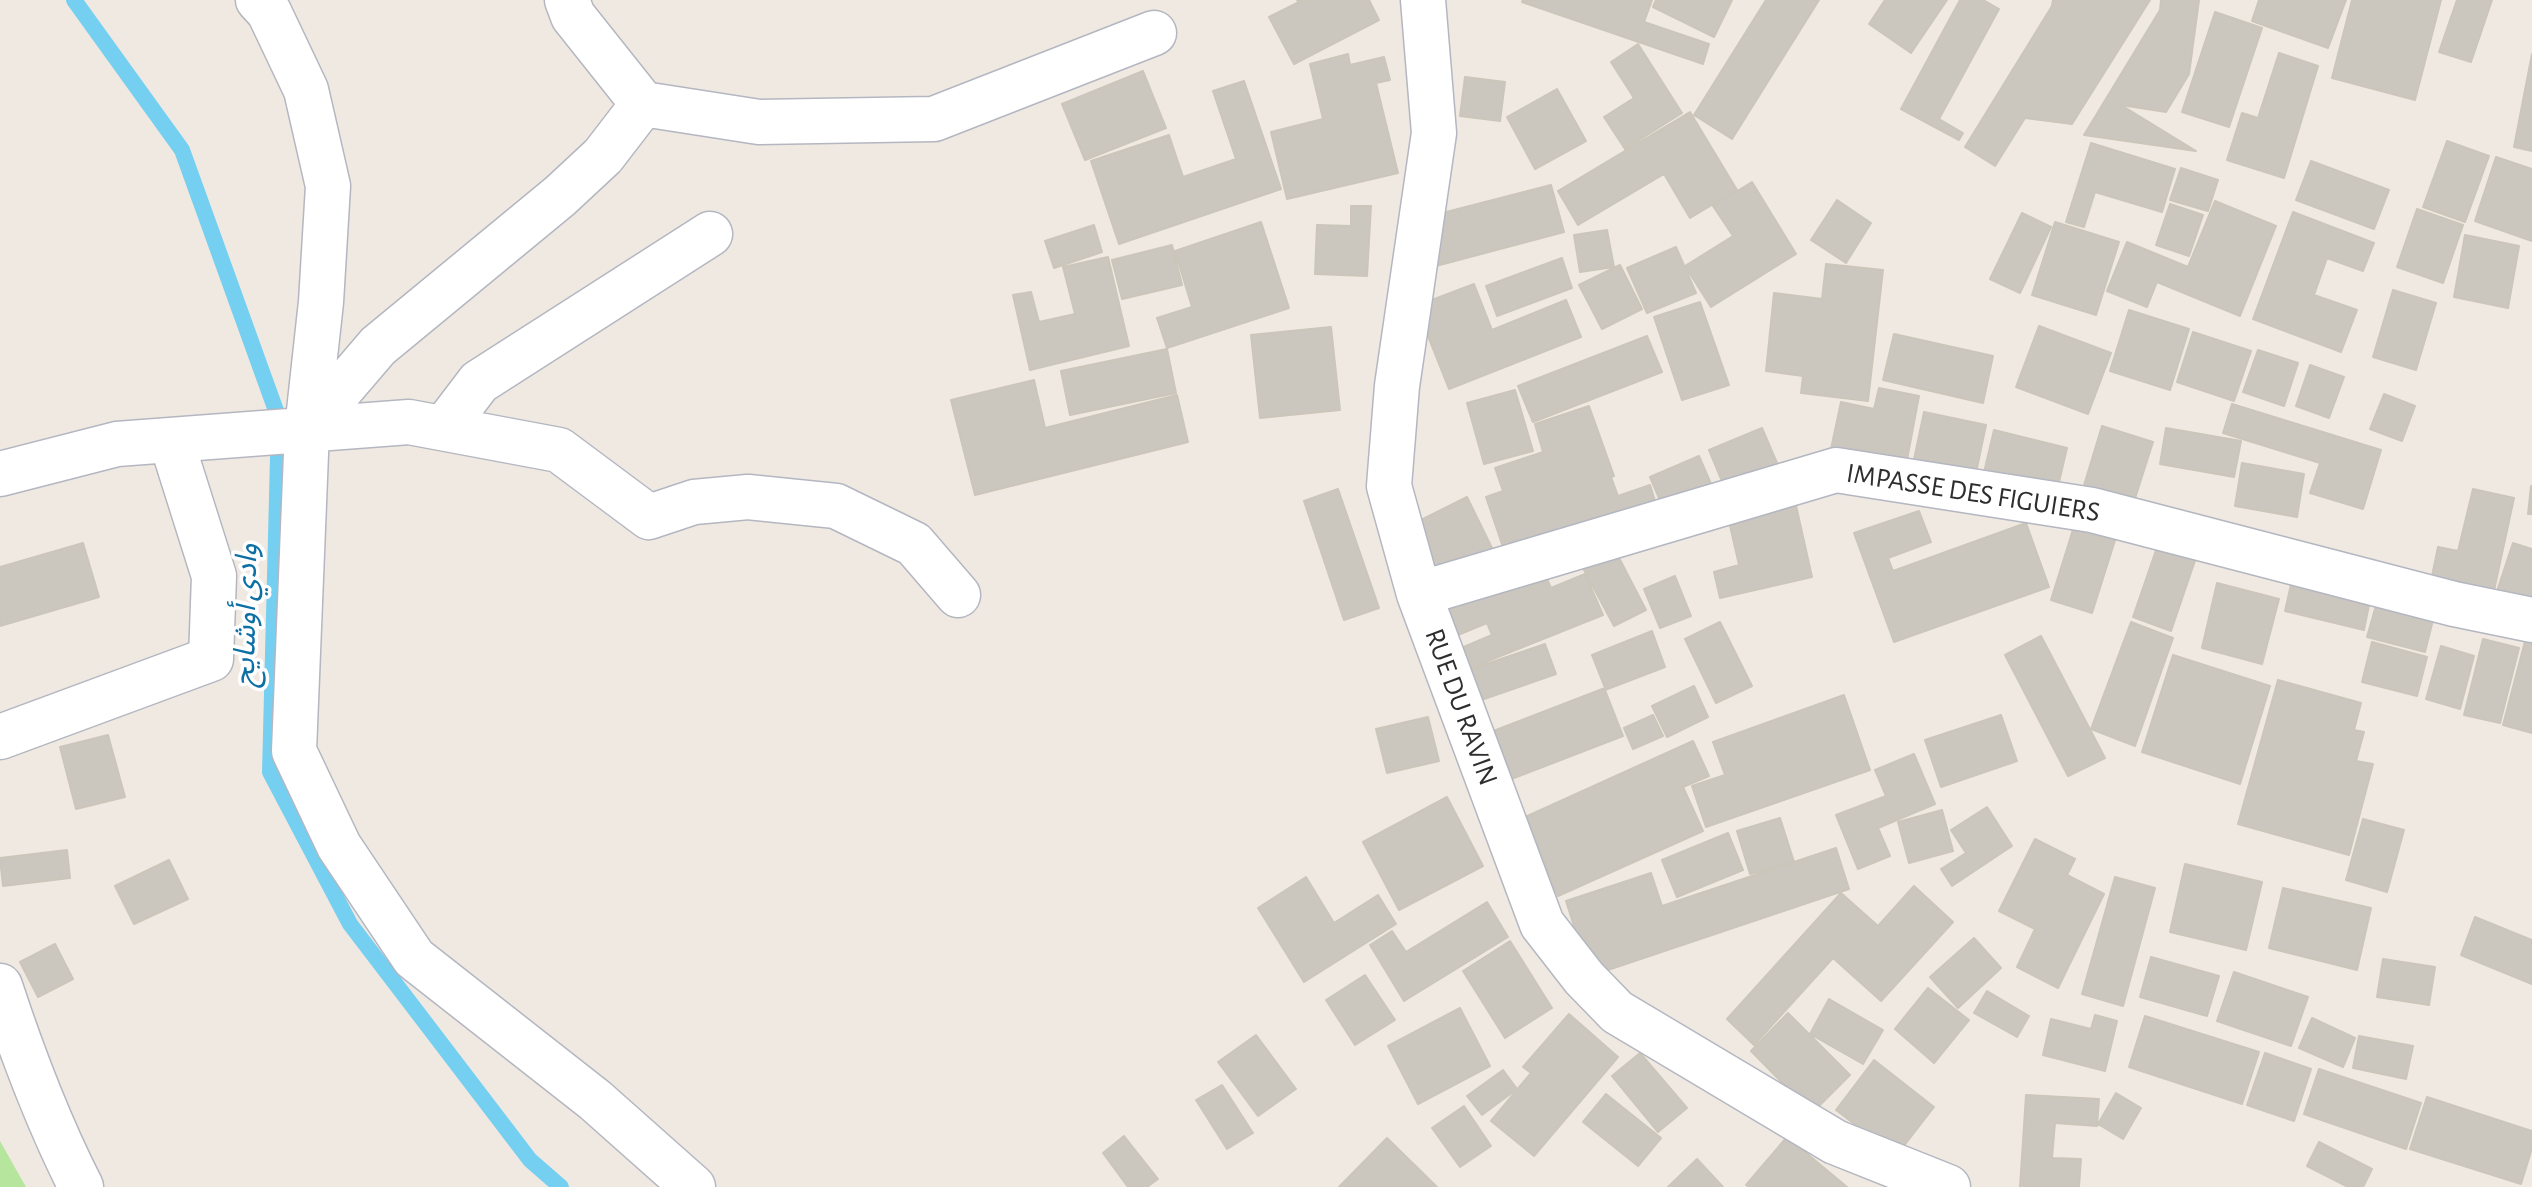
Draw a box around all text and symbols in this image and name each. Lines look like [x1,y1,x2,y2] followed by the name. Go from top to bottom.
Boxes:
[1844,456,2102,530] street label: IMPASSE DES FIGUIERS
[227,543,265,687] water label: وادي أوشايح
[1417,624,1505,790] street label: RUE DU RAVIN

